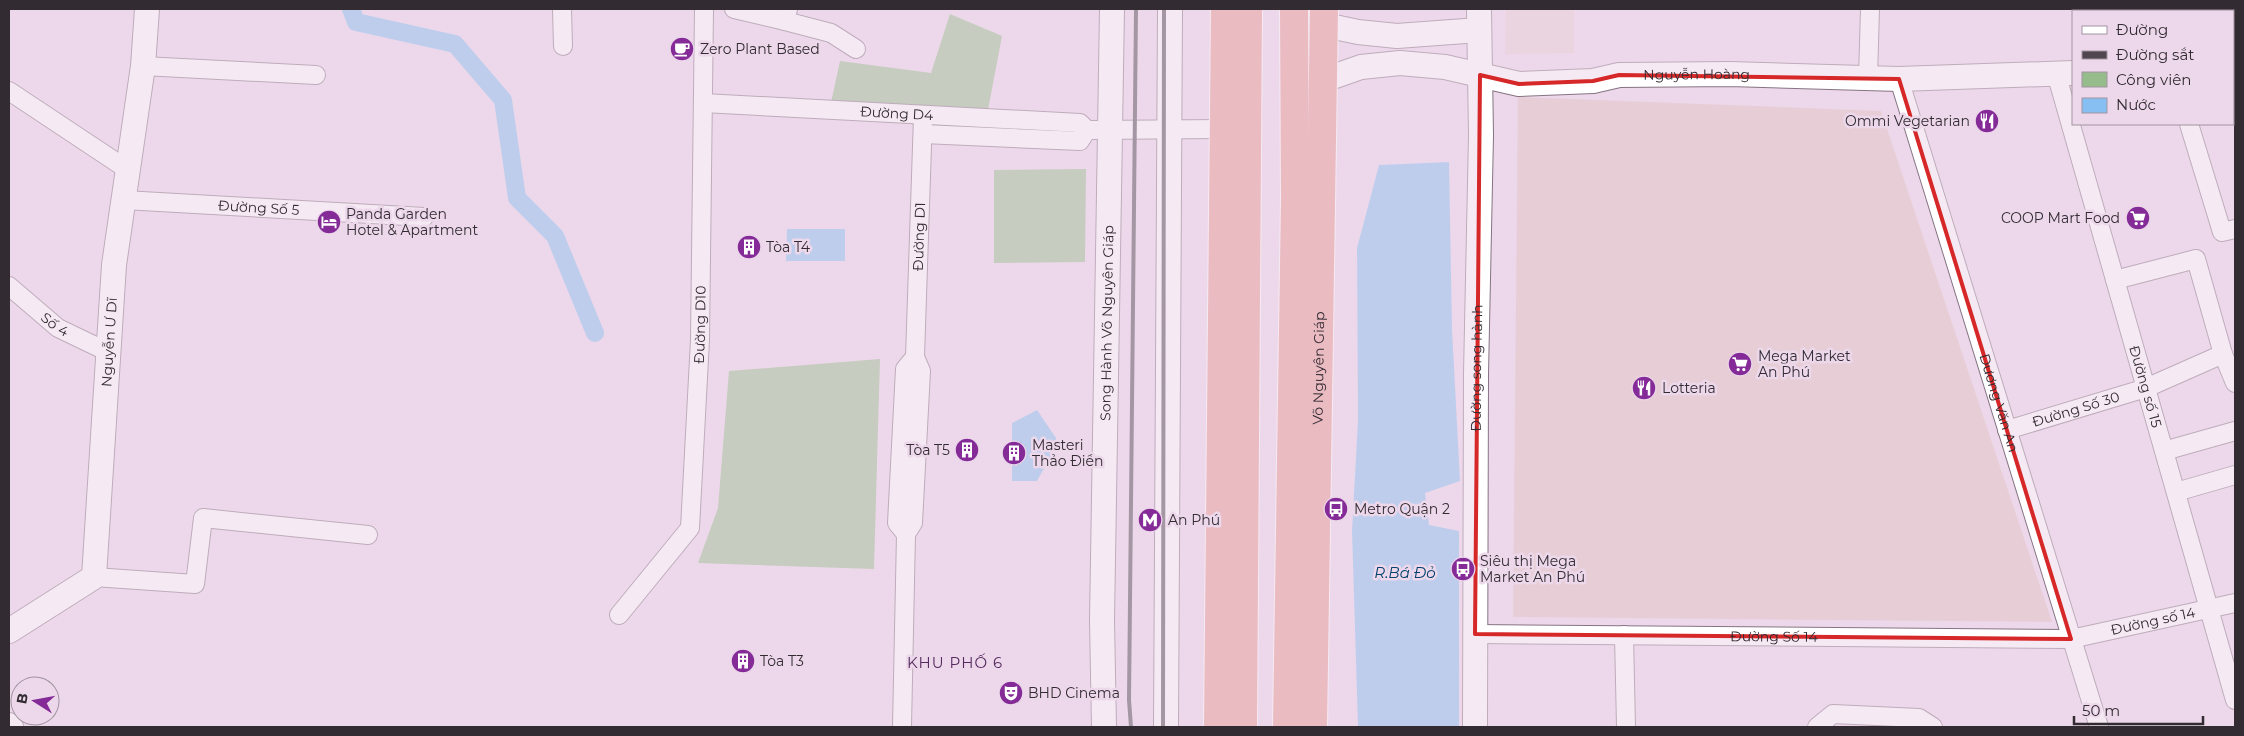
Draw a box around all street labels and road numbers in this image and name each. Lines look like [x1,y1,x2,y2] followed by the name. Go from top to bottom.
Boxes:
[1643,65,1750,84] street label: Nguyễn Hoàng
[860,102,934,124] street label: Đường D4
[218,196,300,219] street label: Đường Số 5
[909,202,929,271] street label: Đường D1
[1096,225,1117,421] street label: Song Hành Võ Nguyên Giáp
[690,285,710,364] street label: Đường D10
[97,297,121,387] street label: Nguyễn Ư Dĩ
[1467,304,1486,432] street label: Đường song hành
[37,308,72,341] street label: Số 4
[1309,311,1328,425] street label: Võ Nguyên Giáp
[2125,343,2166,430] street label: Đường số 15
[1975,351,2023,454] street label: Dương Văn An
[2030,387,2122,431] street label: Đường Số 30
[2109,603,2198,639] street label: Đường số 14
[1730,627,1819,646] street label: Đường Số 14

